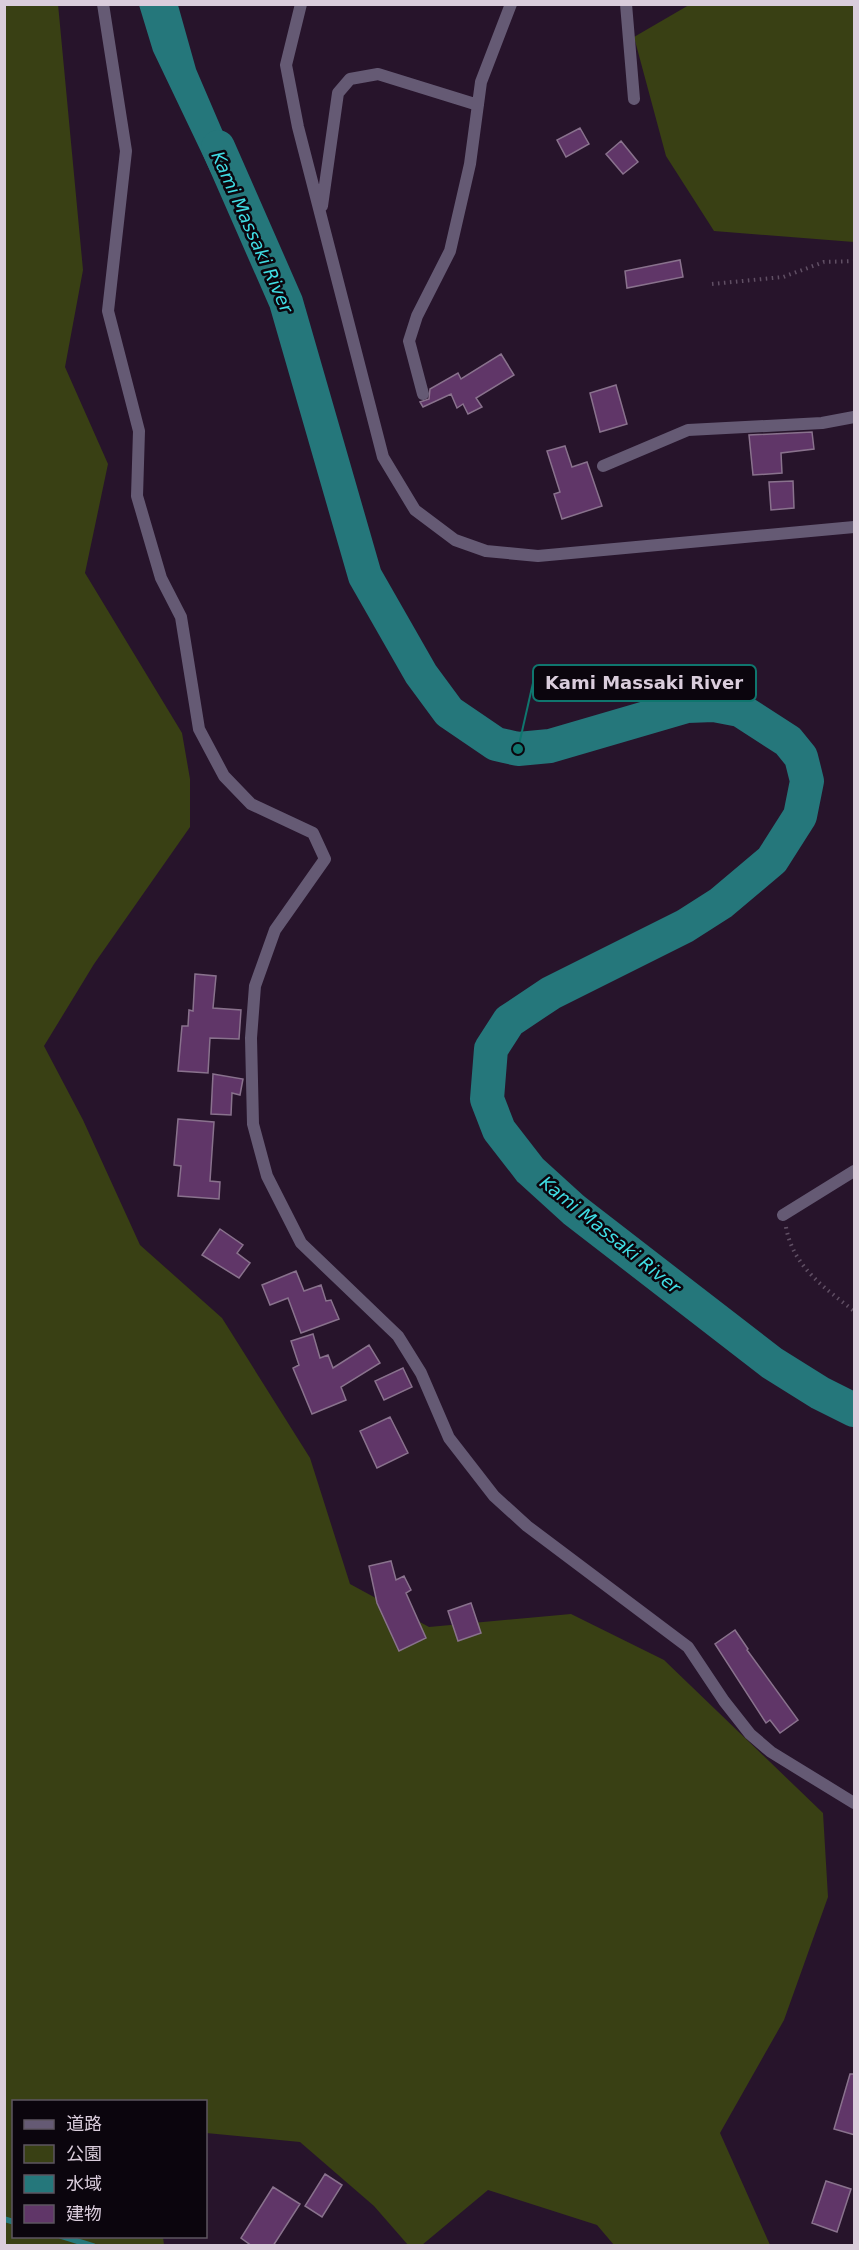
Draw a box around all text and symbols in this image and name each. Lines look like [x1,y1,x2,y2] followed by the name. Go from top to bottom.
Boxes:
[207,148,298,317] water label: Kami Massaki River
[533,665,756,701] callout: Kami Massaki River
[545,672,743,693] text: Kami Massaki River
[536,1172,686,1299] water label: Kami Massaki River
[12,2100,207,2238] legend
[66,2113,102,2134] text: 道路
[66,2143,102,2164] text: 公園
[66,2173,102,2194] text: 水域
[66,2203,102,2224] text: 建物

